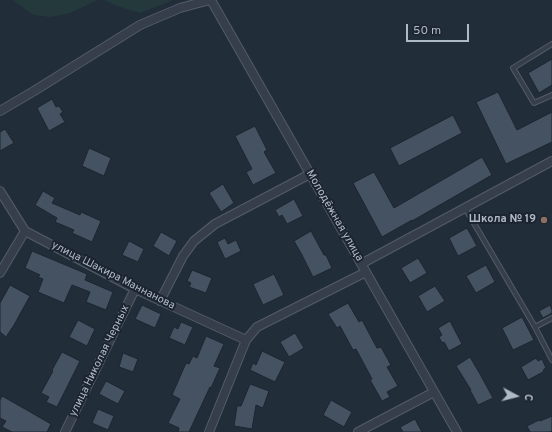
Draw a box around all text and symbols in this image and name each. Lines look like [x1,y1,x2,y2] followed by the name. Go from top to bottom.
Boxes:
[408,16,471,42] scale bar
[413,23,441,39] text: 50 m
[302,168,366,264] street label: Молодёжная улица
[469,213,536,227] place label: Школа № 19
[539,215,549,225] marker: Школа № 19
[49,239,177,313] street label: улица Шакира Маннанова
[67,303,133,419] street label: улица Николая Черных
[496,376,536,416] north arrow
[521,393,535,402] text: С

